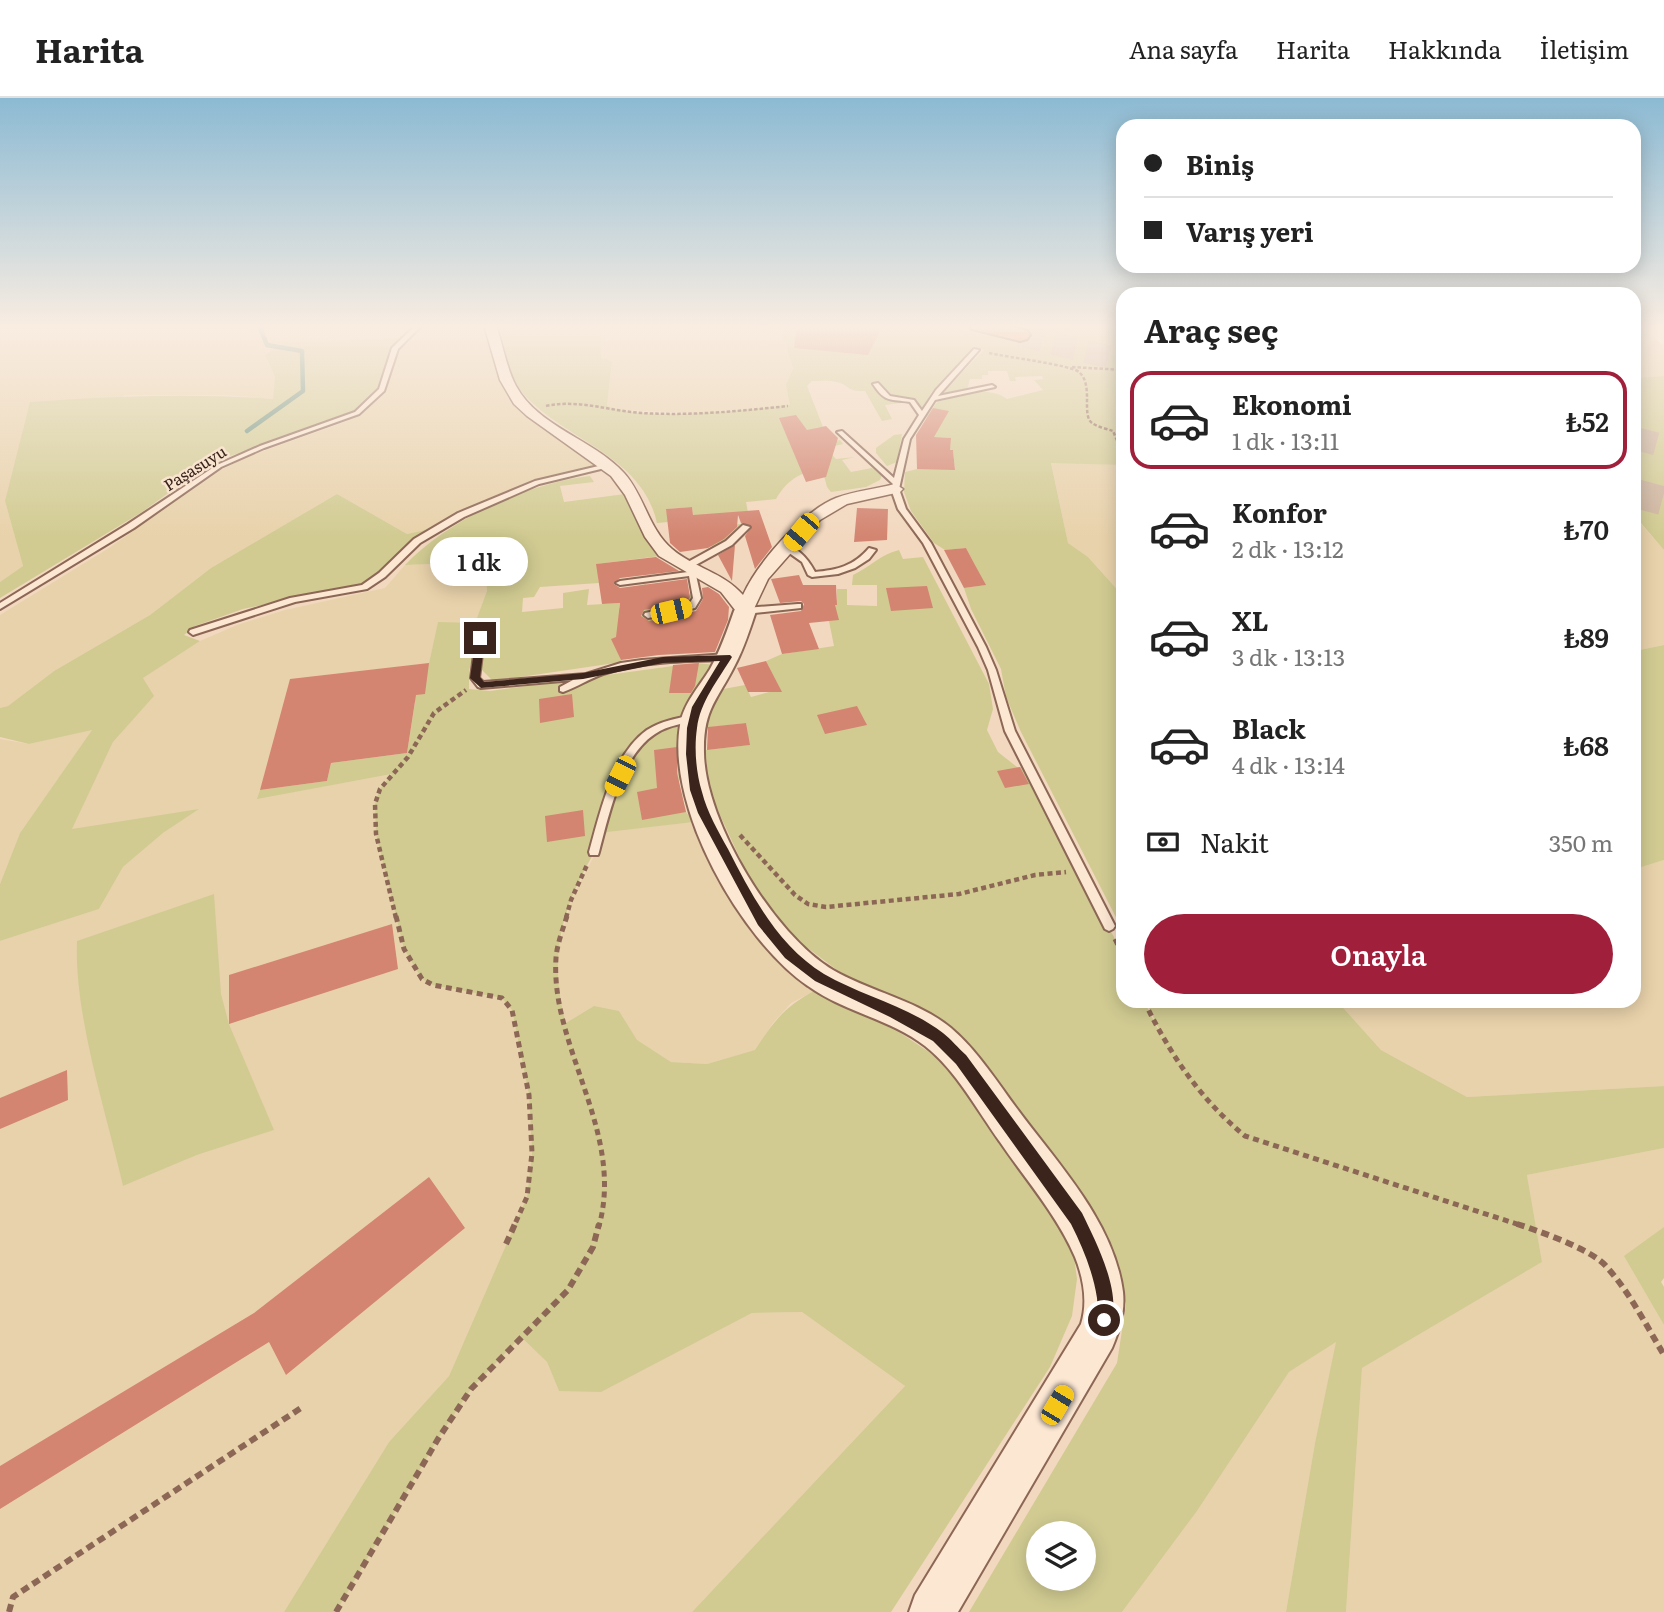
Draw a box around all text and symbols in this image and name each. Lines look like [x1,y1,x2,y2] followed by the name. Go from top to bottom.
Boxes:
[35,24,144,73] text: Harita
[1129,31,1238,66] text: Ana sayfa
[1276,31,1350,66] text: Harita
[1388,31,1501,66] text: Hakkında
[1539,31,1629,66] text: İletişim
[1186,144,1254,183] text: Biniş
[1186,211,1314,250] text: Varış yeri
[1144,305,1279,353] text: Araç seç
[1232,384,1352,423] text: Ekonomi
[1148,389,1211,452] icon: car
[1565,401,1609,440] text: ₺52
[1232,423,1339,457] text: 1 dk · 13:11
[158,438,230,496] street label: Paşasuyu
[1232,492,1327,531] text: Konfor
[1148,497,1211,560] icon: car
[780,509,823,555] car
[1563,509,1609,548] text: ₺70
[1232,531,1344,565] text: 2 dk · 13:12
[431,536,529,586] callout: 1 dk
[457,544,501,578] text: 1 dk
[649,596,694,626] car
[1232,600,1269,639] text: XL
[1148,605,1211,668] icon: car
[1563,617,1609,656] text: ₺89
[464,622,496,654] route end
[1232,639,1345,673] text: 3 dk · 13:13
[1232,708,1306,747] text: Black
[1148,713,1211,776] icon: car
[1563,725,1609,764] text: ₺68
[1232,747,1345,781] text: 4 dk · 13:14
[602,753,639,799] car
[1200,822,1269,861] text: Nakit
[1144,823,1182,861] icon: cash
[1549,825,1613,859] text: 350 m
[1144,914,1613,994] button: Onayla
[1088,1304,1120,1336] route start
[1038,1382,1077,1428] car
[1026,1521,1096,1591] map controls
[1026,1521,1096,1591] button: layers

